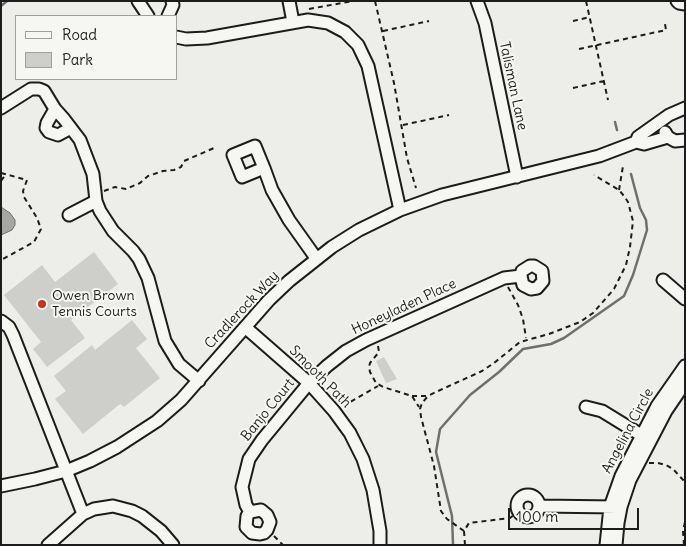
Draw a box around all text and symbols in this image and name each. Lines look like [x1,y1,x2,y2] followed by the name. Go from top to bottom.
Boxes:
[15,15,178,80] legend
[62,25,97,44] text: Road
[495,40,531,132] street label: Talisman Lane
[62,50,93,69] text: Park
[202,267,282,353] street label: Cradlerock Way
[349,275,459,339] street label: Honeyladen Place
[52,288,137,321] place label: Owen Brown Tennis Courts
[36,298,48,310] marker: Owen Brown Tennis Courts
[286,343,354,411] street label: Smooth Path
[238,376,298,444] street label: Banjo Court
[599,386,657,476] street label: Angelina Circle
[511,498,642,530] scale bar
[516,507,558,526] text: 100 m

